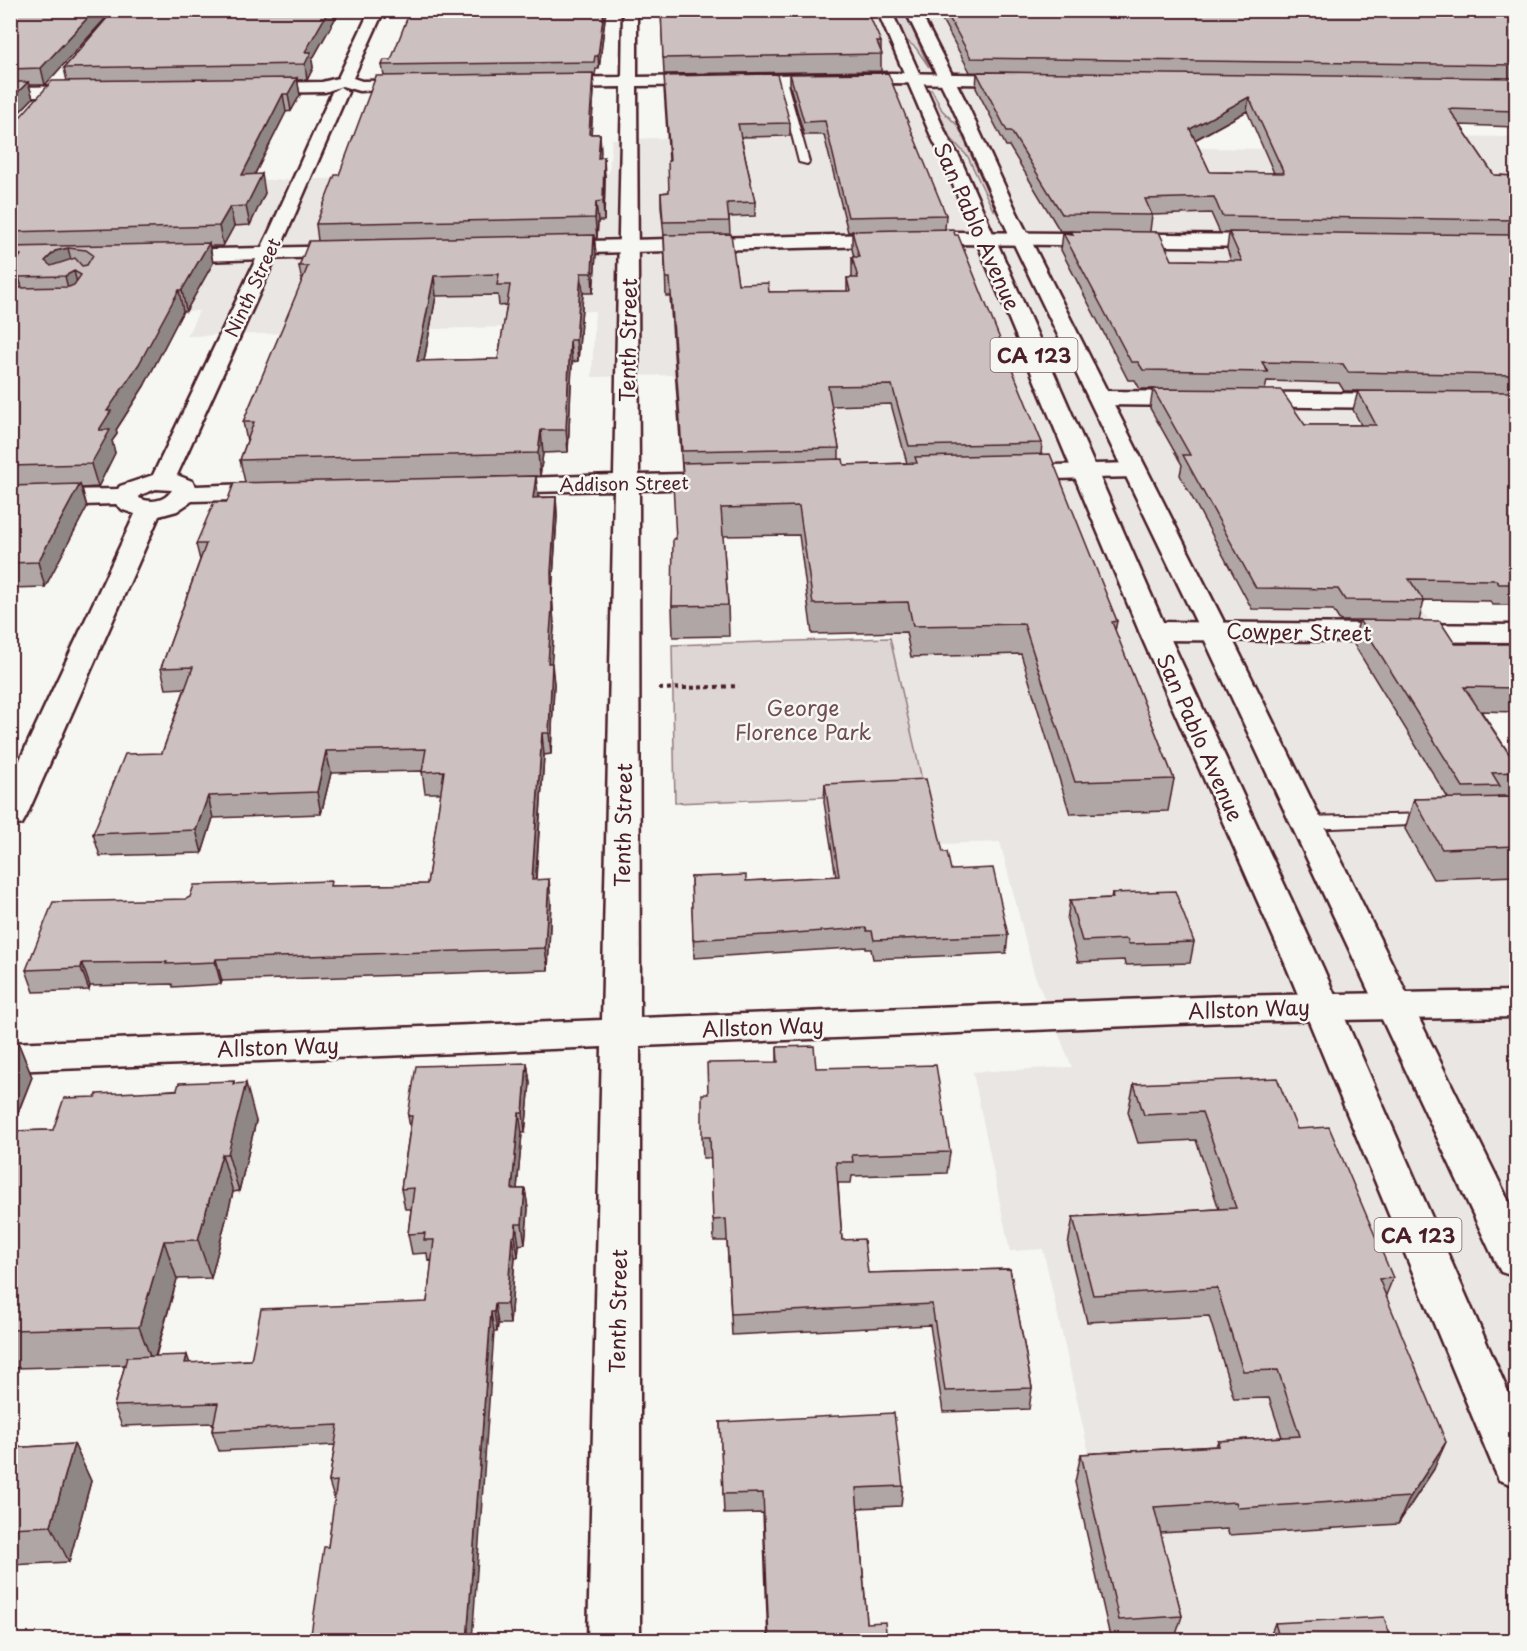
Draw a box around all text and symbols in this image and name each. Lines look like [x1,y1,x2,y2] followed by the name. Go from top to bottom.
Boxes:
[927,137,1029,315] street label: San Pablo Avenue
[217,233,287,341] street label: Ninth Street
[610,278,644,402] street label: Tenth Street
[990,338,1078,372] road number: CA 123
[559,468,689,498] street label: Addison Street
[1226,614,1372,648] street label: Cowper Street
[1150,648,1252,826] street label: San Pablo Avenue
[735,691,872,747] park label: George Florence Park
[605,763,639,887] street label: Tenth Street
[1187,990,1311,1026] street label: Allston Way
[701,1008,825,1044] street label: Allston Way
[216,1028,340,1064] street label: Allston Way
[1374,1218,1462,1252] road number: CA 123
[600,1249,634,1373] street label: Tenth Street

